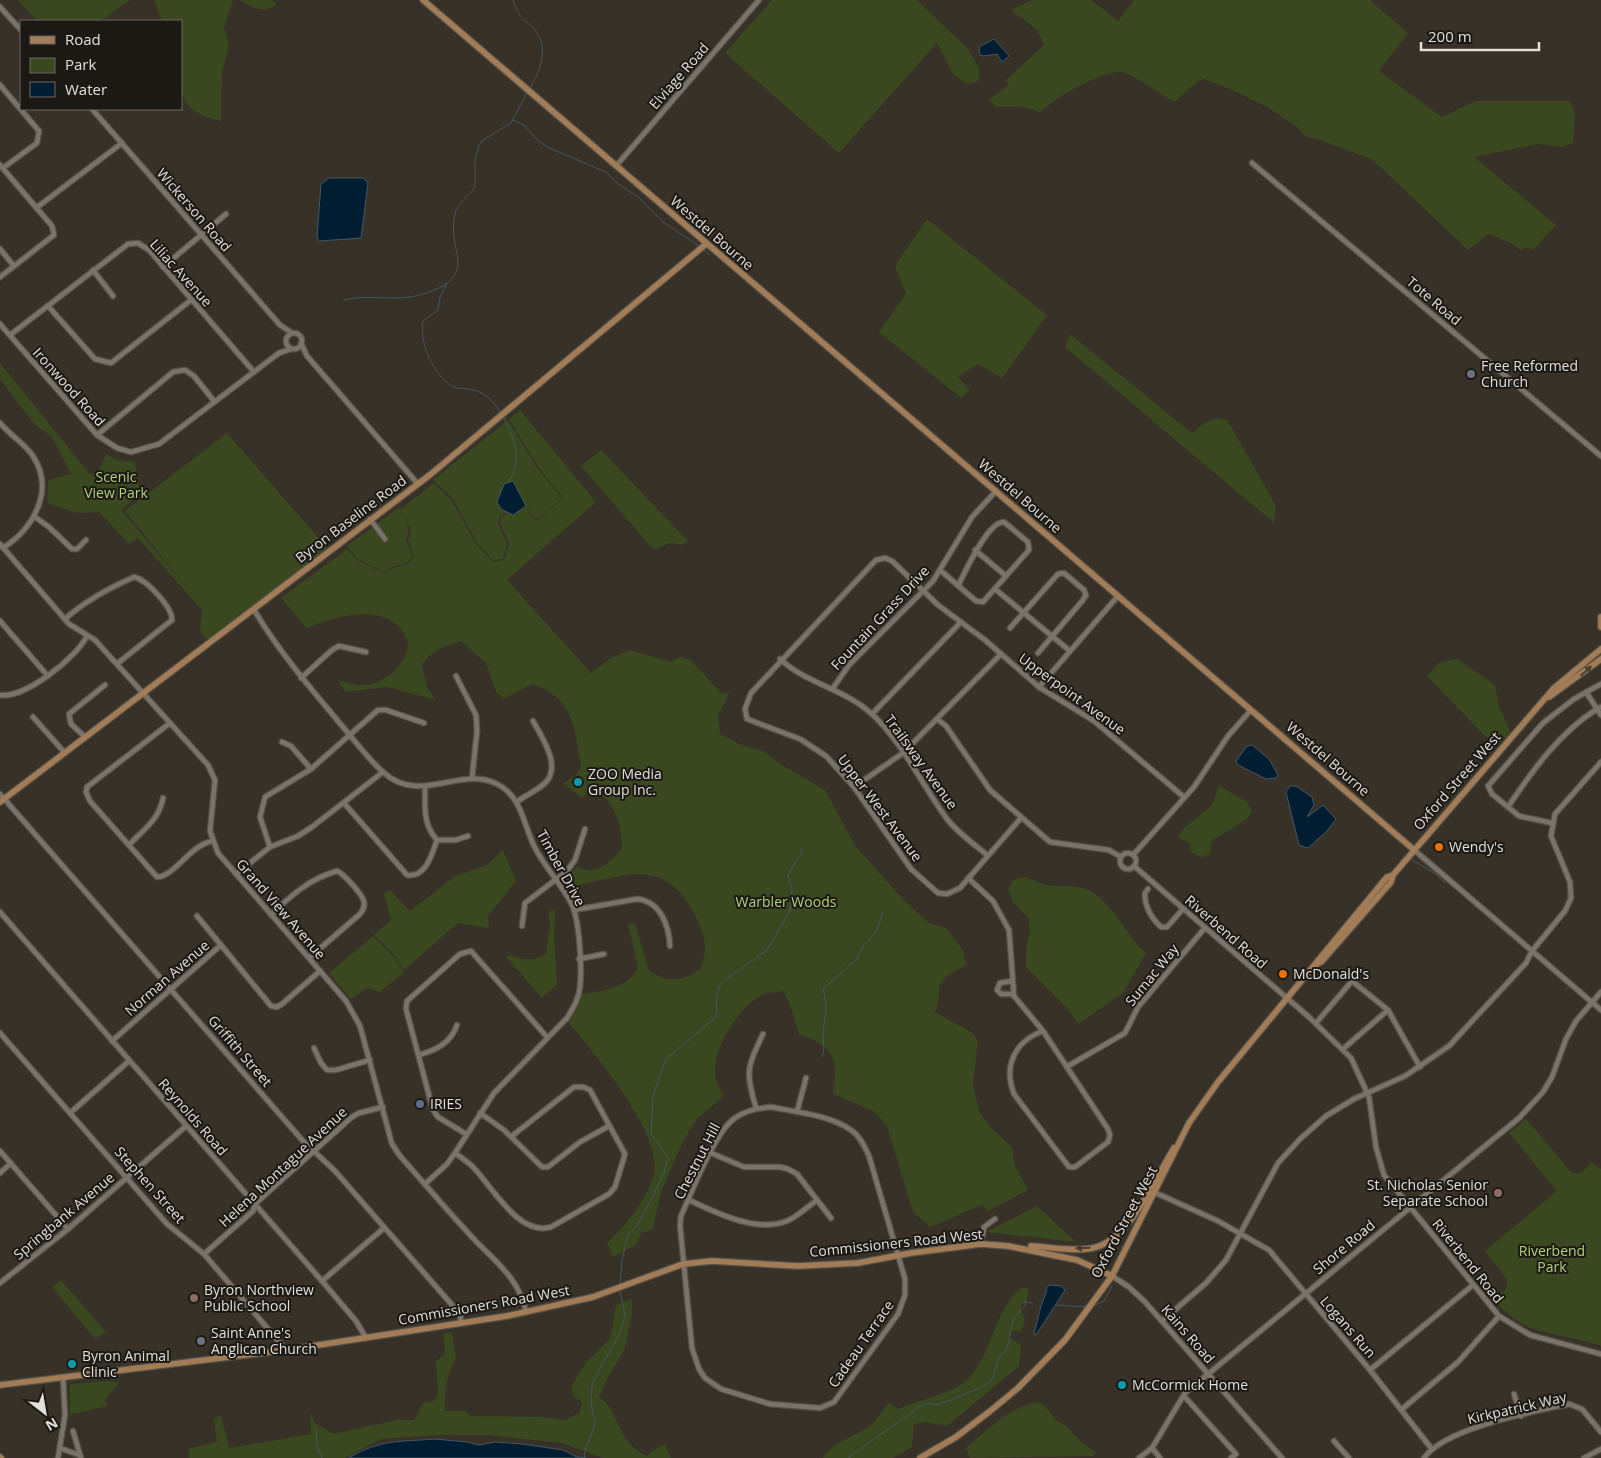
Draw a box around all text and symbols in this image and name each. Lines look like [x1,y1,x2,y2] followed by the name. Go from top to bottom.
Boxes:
[20,20,182,110] legend
[1421,20,1538,52] scale bar
[1428,26,1472,46] text: 200 m
[65,29,101,49] text: Road
[645,38,713,113] street label: Elviage Road
[65,54,96,74] text: Park
[65,79,107,99] text: Water
[153,164,236,255] street label: Wickerson Road
[667,191,758,274] street label: Westdel Bourne
[146,235,217,311] street label: Liliac Avenue
[1403,272,1466,329] street label: Tote Road
[29,343,110,430] street label: Ironwood Road
[1481,356,1578,391] place label: Free Reformed Church
[1465,368,1477,380] marker: Free Reformed Church
[975,454,1066,537] street label: Westdel Bourne
[84,467,148,502] park label: Scenic View Park
[291,471,410,567] street label: Byron Baseline Road
[826,561,933,674] street label: Fountain Grass Drive
[1015,648,1130,739] street label: Upperpoint Avenue
[1579,665,1591,677] one-way arrow
[881,710,962,813] street label: Trailsway Avenue
[1283,717,1374,800] street label: Westdel Bourne
[1409,727,1505,834] street label: Oxford Street West
[834,750,927,865] street label: Upper West Avenue
[588,764,662,799] place label: ZOO Media Group Inc.
[572,776,584,788] marker: ZOO Media Group Inc.
[533,826,590,909] street label: Timber Drive
[1449,837,1504,856] place label: Wendy's
[1433,841,1445,853] marker: Wendy's
[232,854,330,963] street label: Grand View Avenue
[1181,891,1272,973] street label: Riverbend Road
[736,892,837,911] park label: Warbler Woods
[120,935,213,1020] street label: Norman Avenue
[1121,939,1183,1010] street label: Sumac Way
[1293,964,1369,983] place label: McDonald's
[1277,968,1289,980] marker: McDonald's
[204,1011,277,1090] street label: Griffith Street
[155,1074,232,1159] street label: Reynolds Road
[430,1094,462,1113] place label: IRIES
[414,1098,426,1110] marker: IRIES
[215,1102,351,1231] street label: Helena Montague Avenue
[669,1119,724,1202] street label: Chestnut Hill
[111,1142,190,1227] street label: Stephen Street
[1086,1162,1161,1281] street label: Oxford Street West
[9,1168,118,1264] street label: Springbank Avenue
[1367,1175,1488,1210] place label: St. Nicholas Senior Separate School
[1492,1187,1504,1199] marker: St. Nicholas Senior Separate School
[1309,1215,1379,1278] street label: Shore Road
[1428,1215,1508,1307] street label: Riverbend Road
[808,1224,983,1261] street label: Commissioners Road West
[1519,1241,1585,1276] park label: Riverbend Park
[1074,1244,1090,1252] one-way arrow
[204,1280,314,1315] place label: Byron Northview Public School
[397,1280,571,1329] street label: Commissioners Road West
[188,1292,200,1304] marker: Byron Northview Public School
[1316,1292,1380,1362] street label: Logans Run
[823,1296,898,1391] street label: Cadeau Terrace
[1158,1300,1219,1367] street label: Kains Road
[211,1323,317,1358] place label: Saint Anne's Anglican Church
[195,1335,207,1347] marker: Saint Anne's Anglican Church
[82,1346,170,1381] place label: Byron Animal Clinic
[66,1358,78,1370] marker: Byron Animal Clinic
[1132,1375,1248,1394] place label: McCormick Home
[1116,1379,1128,1391] marker: McCormick Home
[1465,1387,1569,1428] street label: Kirkpatrick Way
[20,1388,70,1438] north arrow
[42,1413,62,1436] text: N

